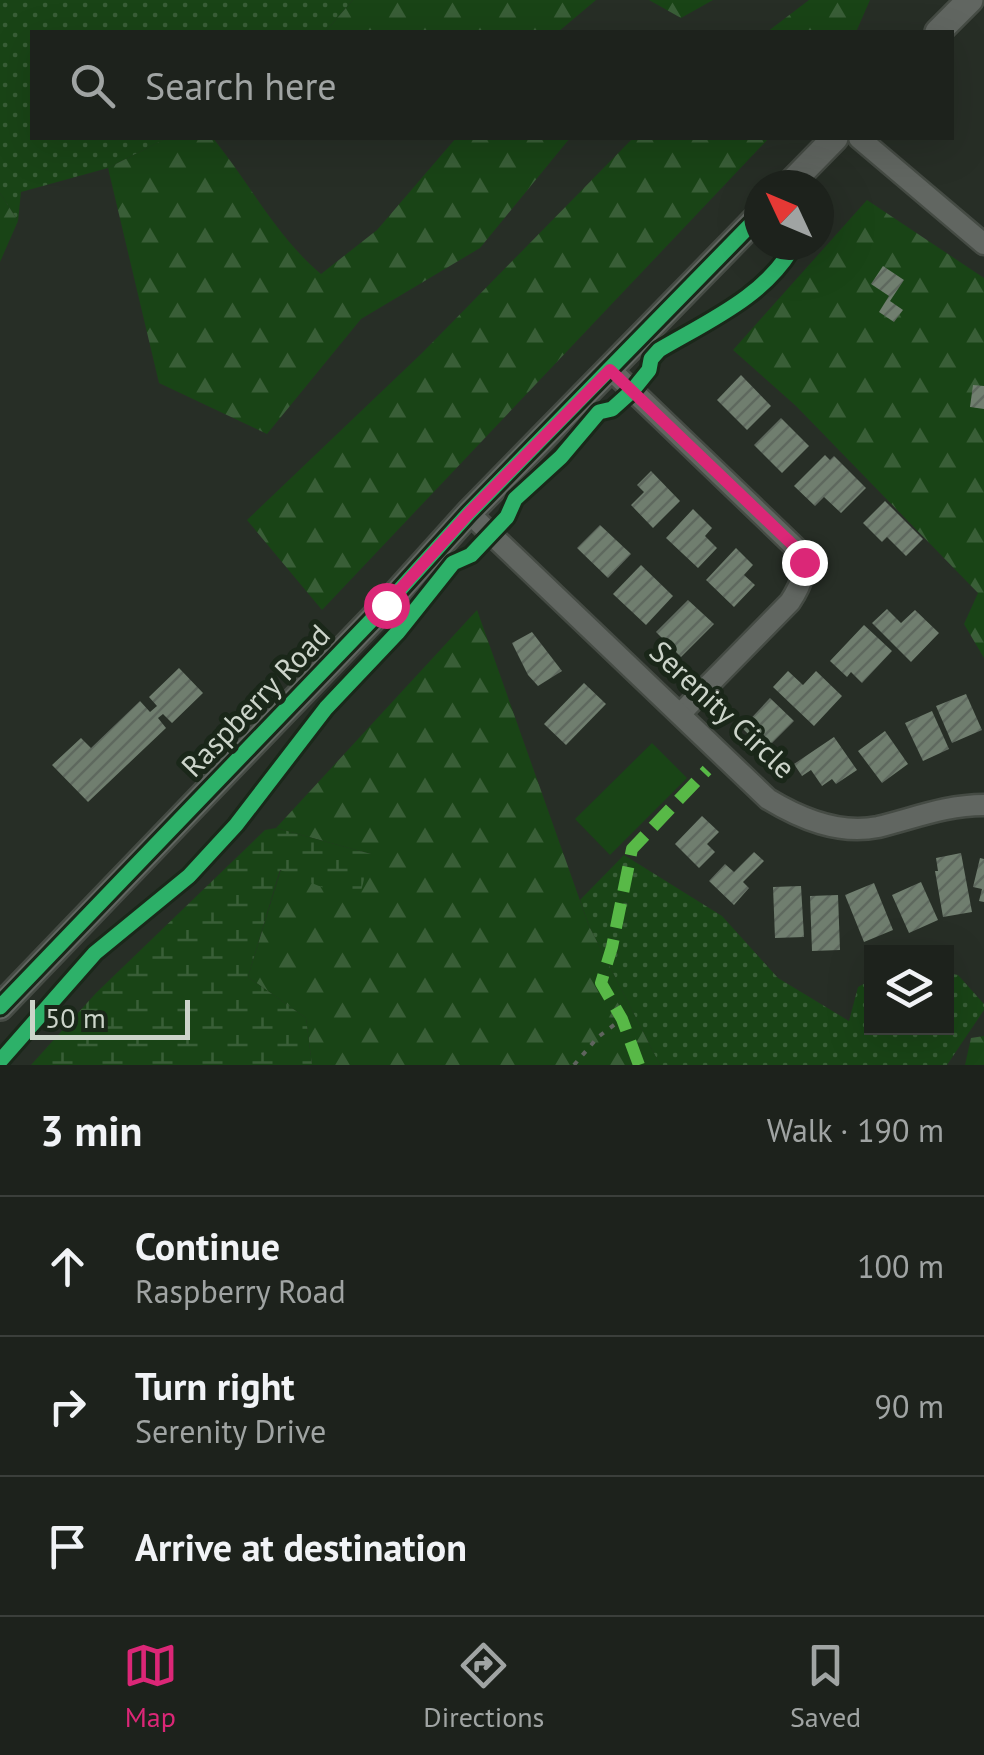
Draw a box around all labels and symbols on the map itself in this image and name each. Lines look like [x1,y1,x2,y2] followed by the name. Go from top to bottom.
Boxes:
[744,170,834,260] north arrow
[782,540,828,586] route end
[364,583,410,629] route start
[172,615,338,785] street label: Raspberry Road
[642,632,804,786] street label: Serenity Circle
[30,995,190,1040] scale bar

